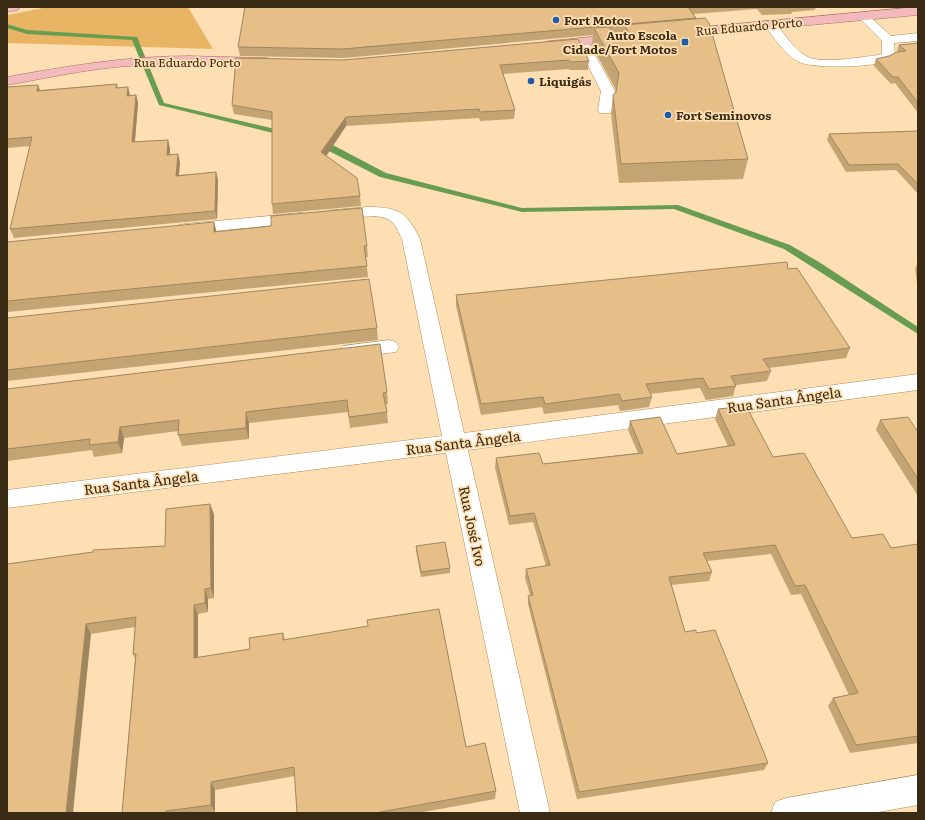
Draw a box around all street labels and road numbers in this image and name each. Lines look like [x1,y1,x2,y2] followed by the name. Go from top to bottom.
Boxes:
[695,12,803,40] street label: Rua Eduardo Porto
[133,53,241,71] street label: Rua Eduardo Porto
[726,381,843,417] street label: Rua Santa Ângela
[405,425,522,459] street label: Rua Santa Ângela
[83,465,200,499] street label: Rua Santa Ângela
[455,484,491,568] street label: Rua José Ivo

